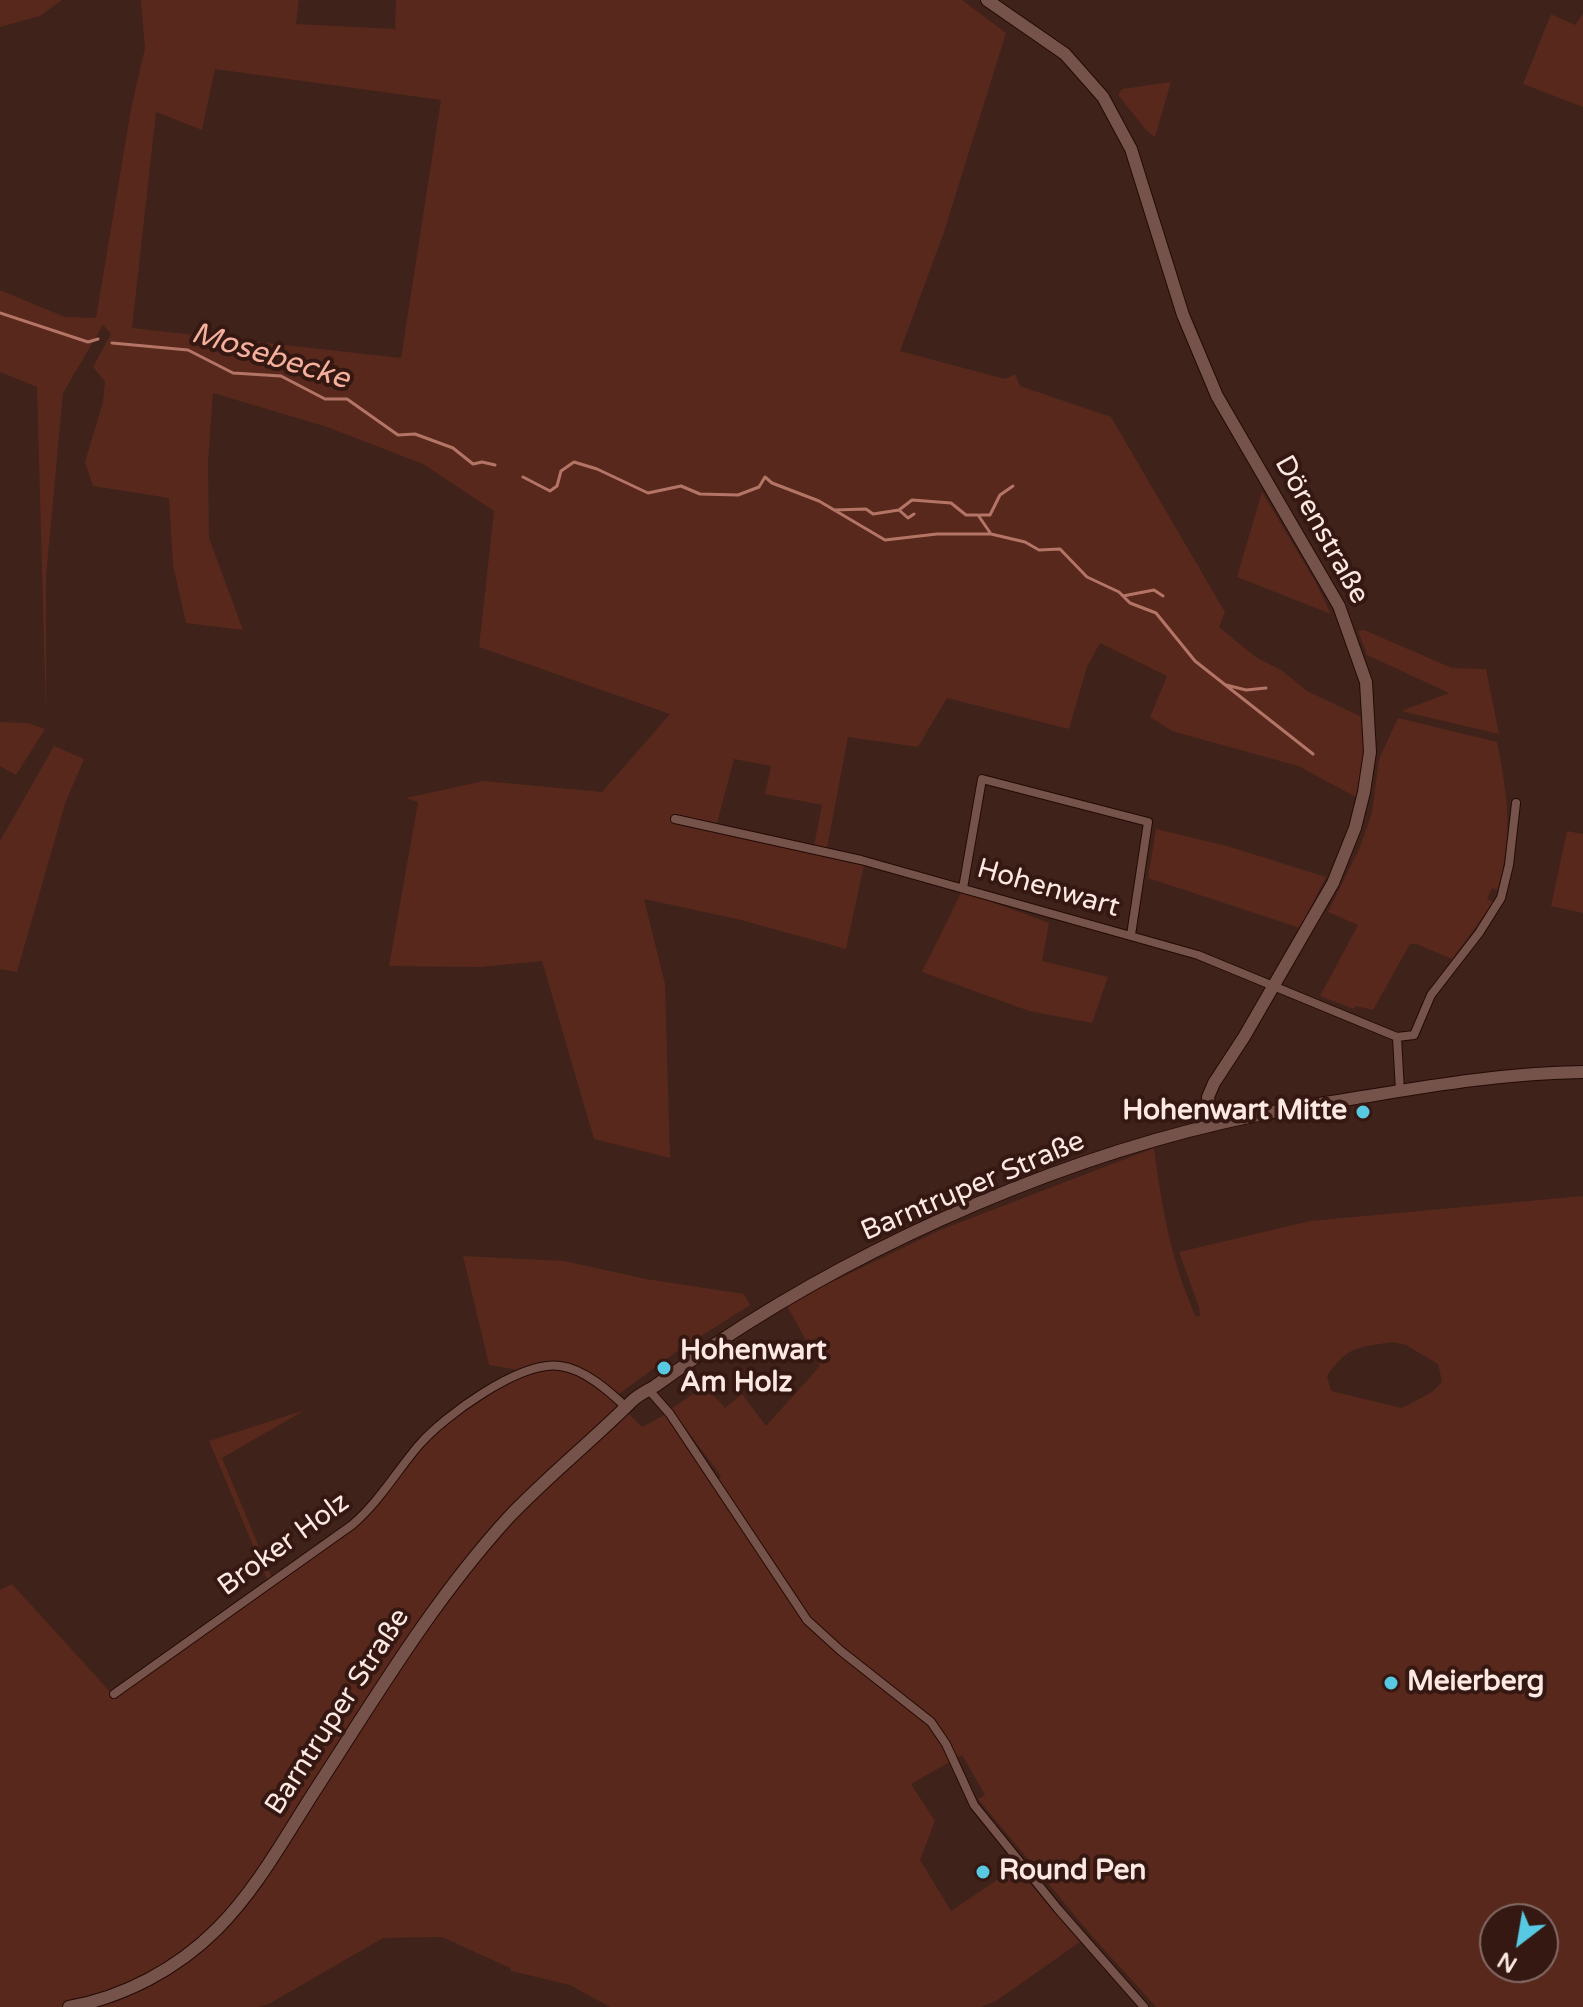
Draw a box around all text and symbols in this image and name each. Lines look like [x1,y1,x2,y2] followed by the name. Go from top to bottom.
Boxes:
[187,316,353,398] water label: Mosebecke
[1267,450,1375,610] street label: Dörenstraße
[973,853,1123,925] street label: Hohenwart
[1122,1095,1347,1129] place label: Hohenwart Mitte
[1354,1103,1372,1121] marker: Hohenwart Mitte
[856,1125,1090,1249] street label: Barntruper Straße
[680,1335,827,1401] place label: Hohenwart Am Holz
[655,1359,673,1377] marker: Hohenwart Am Holz
[212,1486,356,1604] street label: Broker Holz
[259,1603,417,1821] street label: Barntruper Straße
[1407,1666,1545,1700] place label: Meierberg
[1382,1674,1400,1692] marker: Meierberg
[999,1855,1146,1889] place label: Round Pen
[974,1863,992,1881] marker: Round Pen
[1479,1903,1559,1983] north arrow
[1493,1946,1522,1978] text: N

